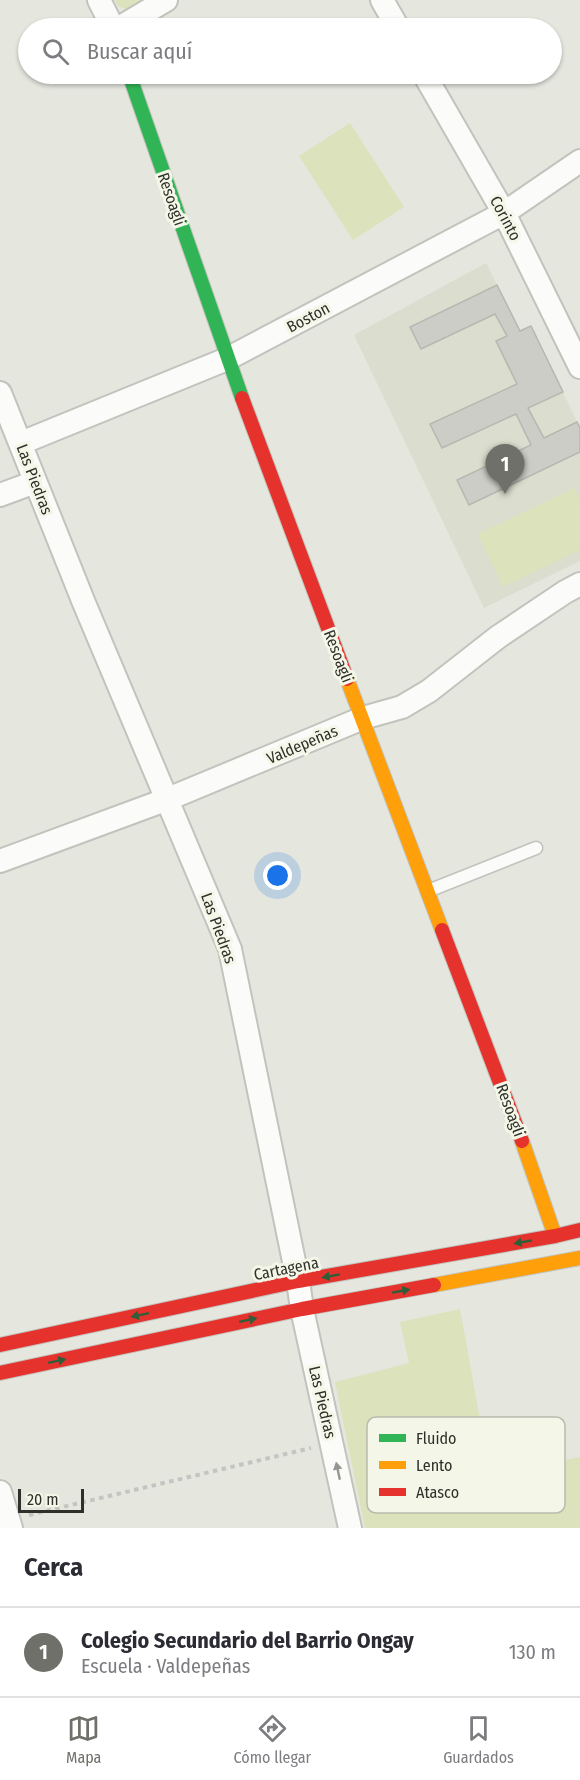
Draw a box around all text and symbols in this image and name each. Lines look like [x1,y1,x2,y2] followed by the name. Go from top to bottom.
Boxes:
[18,18,562,84] search box
[39,35,72,68] icon: search
[87,38,192,65] text: Buscar aquí
[154,170,189,228] street label: Resoagli
[486,193,525,244] street label: Corinto
[284,298,333,337] street label: Boston
[12,441,57,517] street label: Las Piedras
[486,444,524,494] pin: 1
[320,627,357,685] street label: Resoagli
[264,721,341,768] street label: Valdepeñas
[263,861,292,890] your location
[197,890,240,966] street label: Las Piedras
[492,1081,529,1139] street label: Resoagli
[513,1237,532,1246] one-way arrow
[252,1253,320,1284] street label: Cartagena
[321,1271,340,1280] one-way arrow
[392,1286,411,1295] one-way arrow
[131,1311,149,1321] one-way arrow
[239,1315,258,1324] one-way arrow
[48,1356,67,1365] one-way arrow
[305,1364,340,1440] street label: Las Piedras
[367,1417,565,1513] legend
[416,1429,456,1448] text: Fluido
[416,1456,452,1475] text: Lento
[333,1461,342,1480] one-way arrow
[416,1483,459,1502] text: Atasco
[18,1486,84,1514] scale bar
[27,1490,58,1509] text: 20 m
[24,1552,83,1583] text: Cerca
[81,1627,414,1654] text: Colegio Secundario del Barrio Ongay
[39,1640,48,1664] text: 1
[509,1640,556,1664] text: 130 m
[81,1654,250,1678] text: Escuela · Valdepeñas
[66,1712,101,1767] tab: Mapa
[234,1712,311,1767] tab: Cómo llegar
[443,1712,514,1767] tab: Guardados

